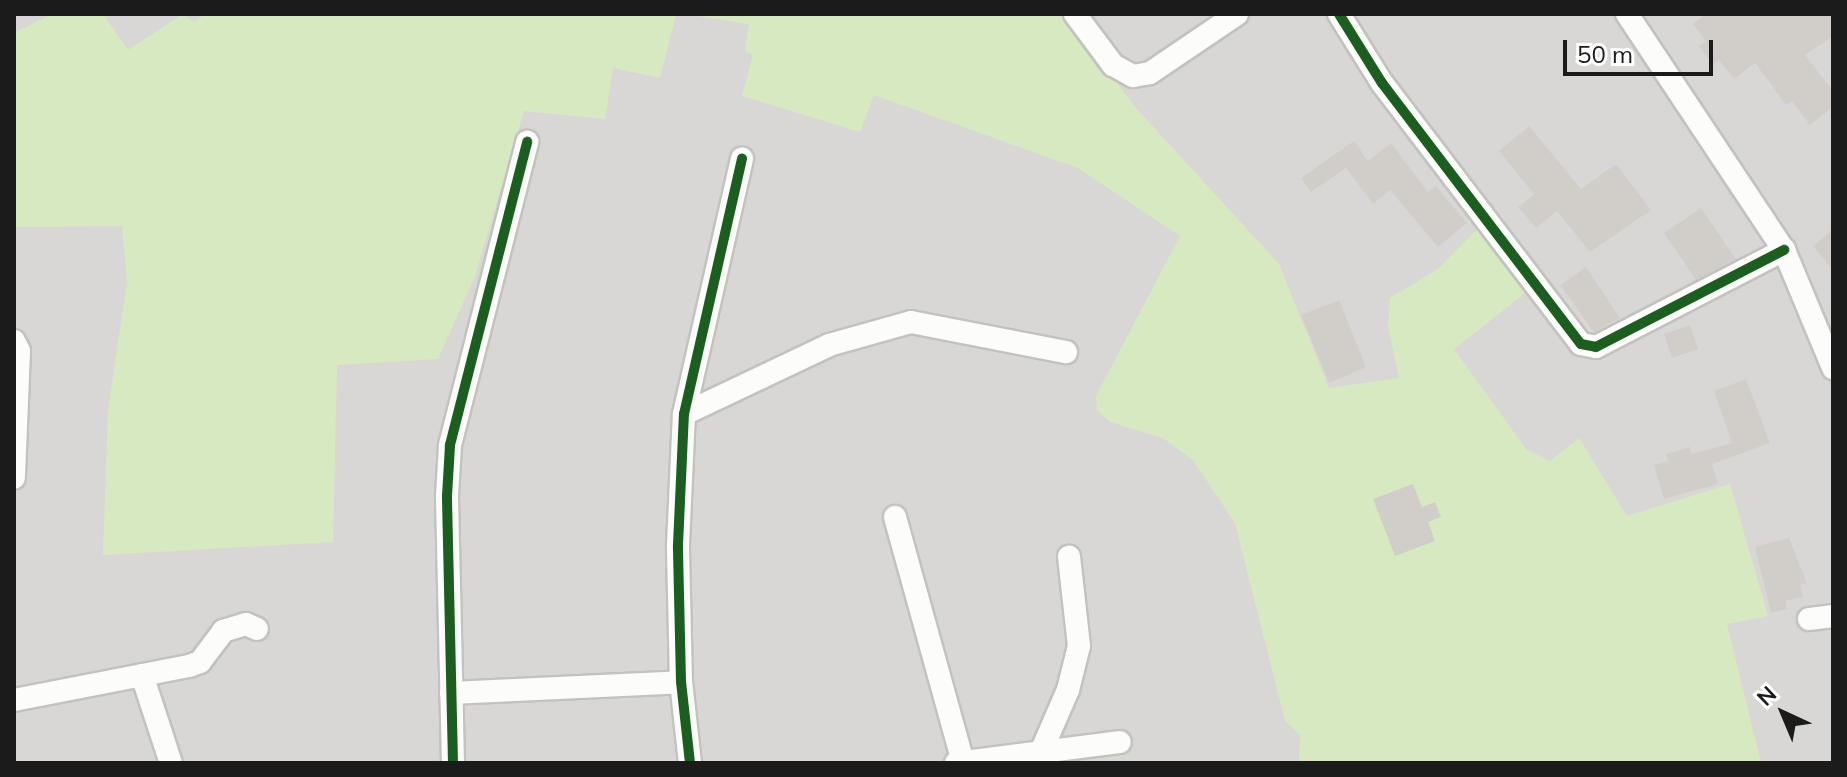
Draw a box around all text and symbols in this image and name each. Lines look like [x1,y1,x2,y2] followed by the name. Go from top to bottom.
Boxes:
[1567,24,1717,74] scale bar
[1577,39,1633,69] text: 50 m
[1743,673,1823,753] north arrow
[1751,680,1782,712] text: N

